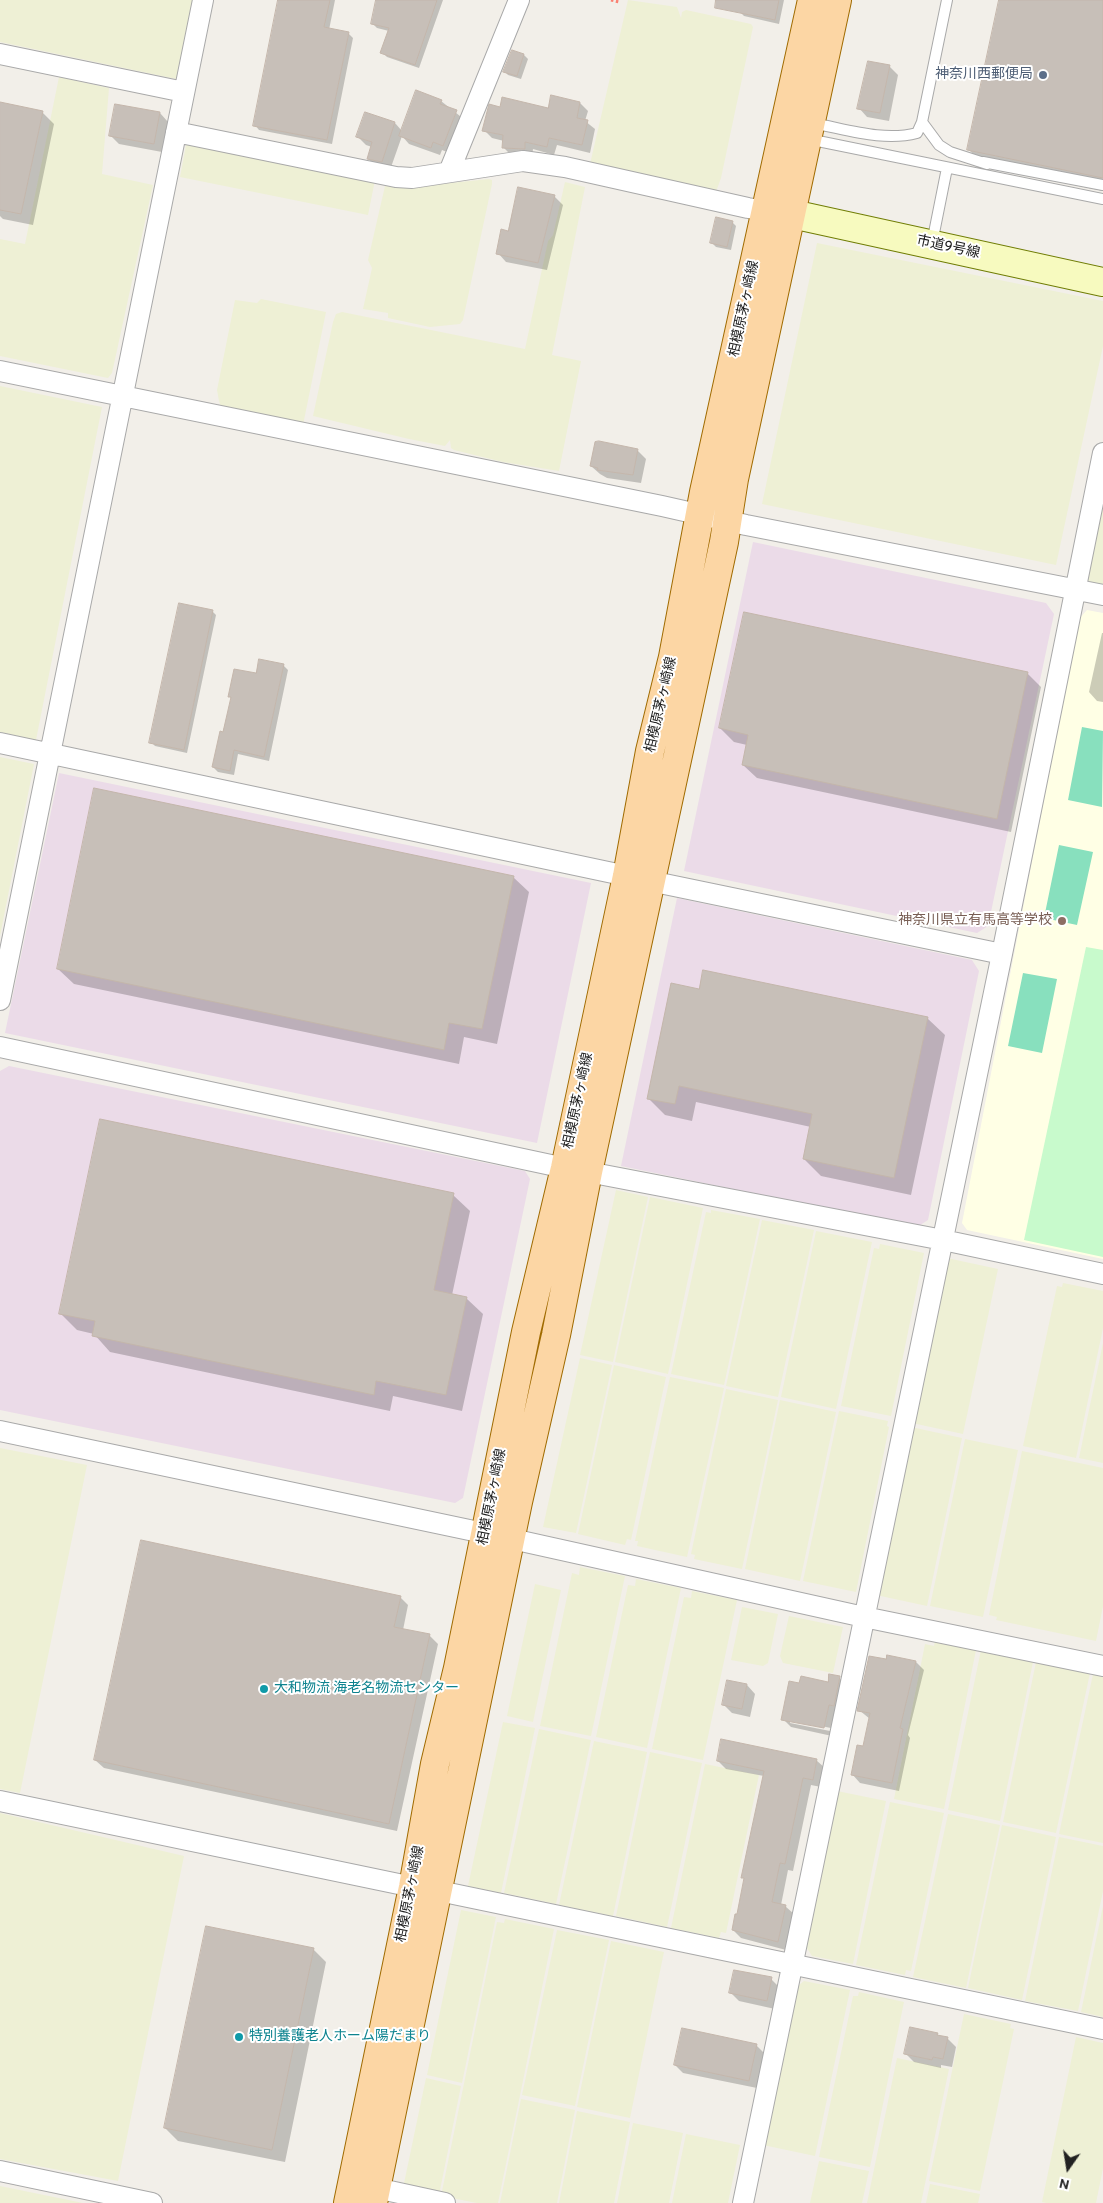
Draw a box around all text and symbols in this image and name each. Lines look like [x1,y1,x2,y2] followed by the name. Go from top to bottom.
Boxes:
[935,67,1033,83] place label: 神奈川西郵便局
[1037,69,1049,81] marker: 神奈川西郵便局
[915,233,981,263] street label: 市道9号線
[727,259,763,359] street label: 相模原茅ヶ崎線
[643,655,681,755] street label: 相模原茅ヶ崎線
[898,913,1052,929] place label: 神奈川県立有馬高等学校
[1056,915,1068,927] marker: 神奈川県立有馬高等学校
[561,1051,597,1151] street label: 相模原茅ヶ崎線
[475,1447,511,1547] street label: 相模原茅ヶ崎線
[274,1681,459,1697] place label: 大和物流 海老名物流センター
[258,1683,270,1695] marker: 大和物流 海老名物流センター
[393,1844,429,1944] street label: 相模原茅ヶ崎線
[249,2029,431,2045] place label: 特別養護老人ホーム陽だまり
[233,2031,245,2043] marker: 特別養護老人ホーム陽だまり
[1043,2143,1093,2193] north arrow
[1058,2174,1071,2193] text: N

